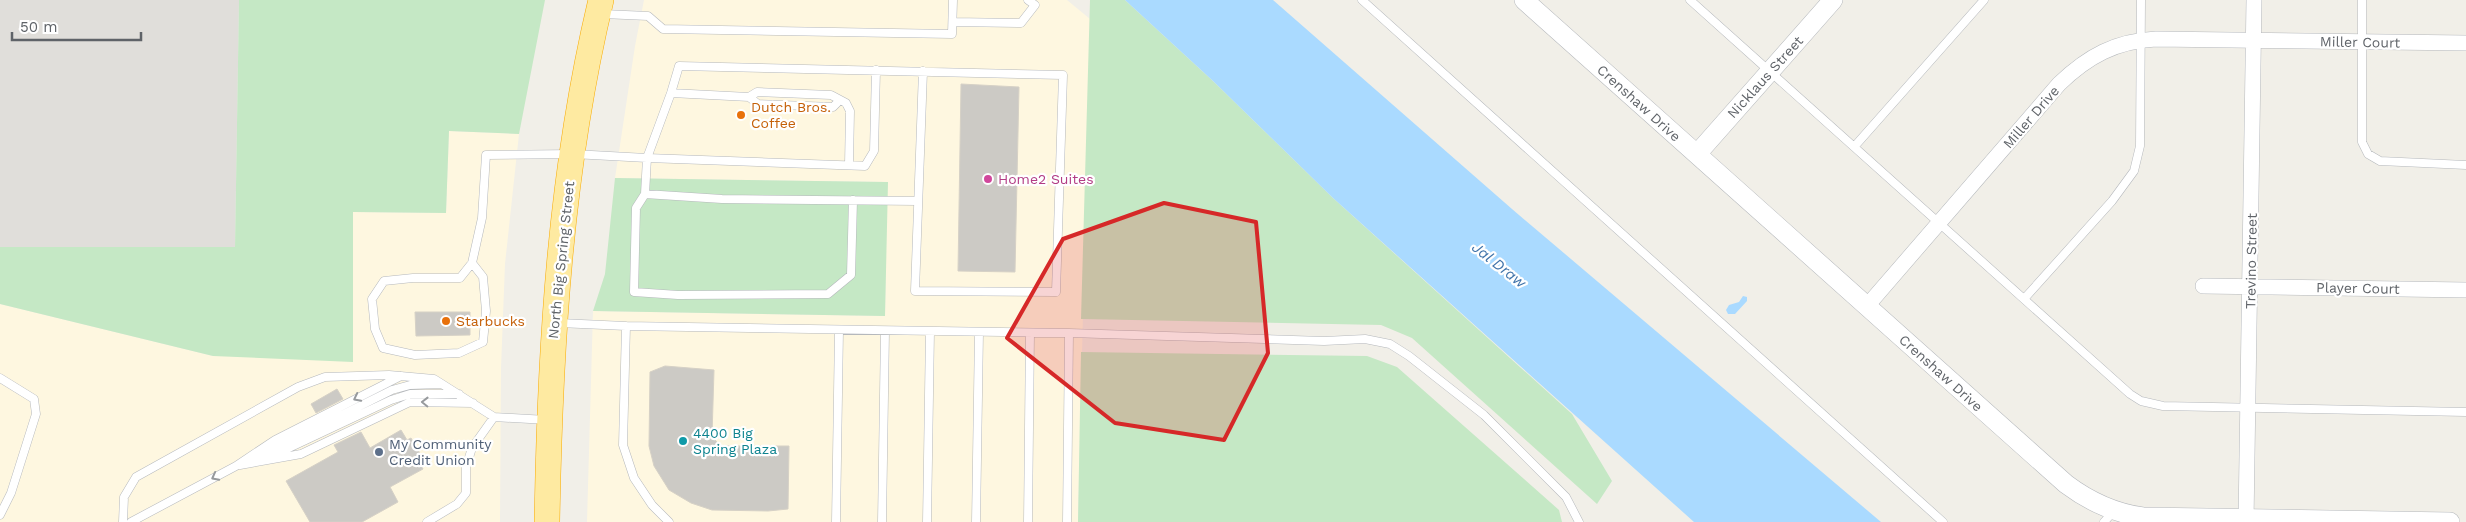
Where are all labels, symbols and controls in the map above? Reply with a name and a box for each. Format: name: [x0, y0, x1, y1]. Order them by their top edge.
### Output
scale bar: [12, 10, 141, 42]
text: 50 m: [20, 18, 57, 36]
street label: Nicklaus Street: [1724, 33, 1806, 121]
street label: Miller Court: [2320, 33, 2400, 51]
street label: Crenshaw Drive: [1594, 61, 1684, 145]
street label: Miller Drive: [2000, 83, 2062, 151]
place label: Dutch Bros. Coffee: [751, 99, 831, 131]
marker: Dutch Bros. Coffee: [735, 109, 747, 121]
place label: Home2 Suites: [998, 171, 1094, 187]
marker: Home2 Suites: [982, 173, 994, 185]
street label: North Big Spring Street: [545, 180, 577, 340]
street label: Trevino Street: [2242, 213, 2260, 309]
water label: Jal Draw: [1468, 238, 1530, 292]
street label: Player Court: [2316, 279, 2400, 297]
place label: Starbucks: [456, 313, 525, 329]
marker: Starbucks: [440, 315, 452, 327]
street label: Crenshaw Drive: [1896, 331, 1986, 415]
one-way arrow: [353, 392, 362, 402]
one-way arrow: [420, 397, 428, 407]
place label: 4400 Big Spring Plaza: [693, 425, 777, 457]
marker: 4400 Big Spring Plaza: [677, 435, 689, 447]
place label: My Community Credit Union: [389, 436, 492, 468]
marker: My Community Credit Union: [373, 446, 385, 458]
one-way arrow: [212, 471, 221, 481]

